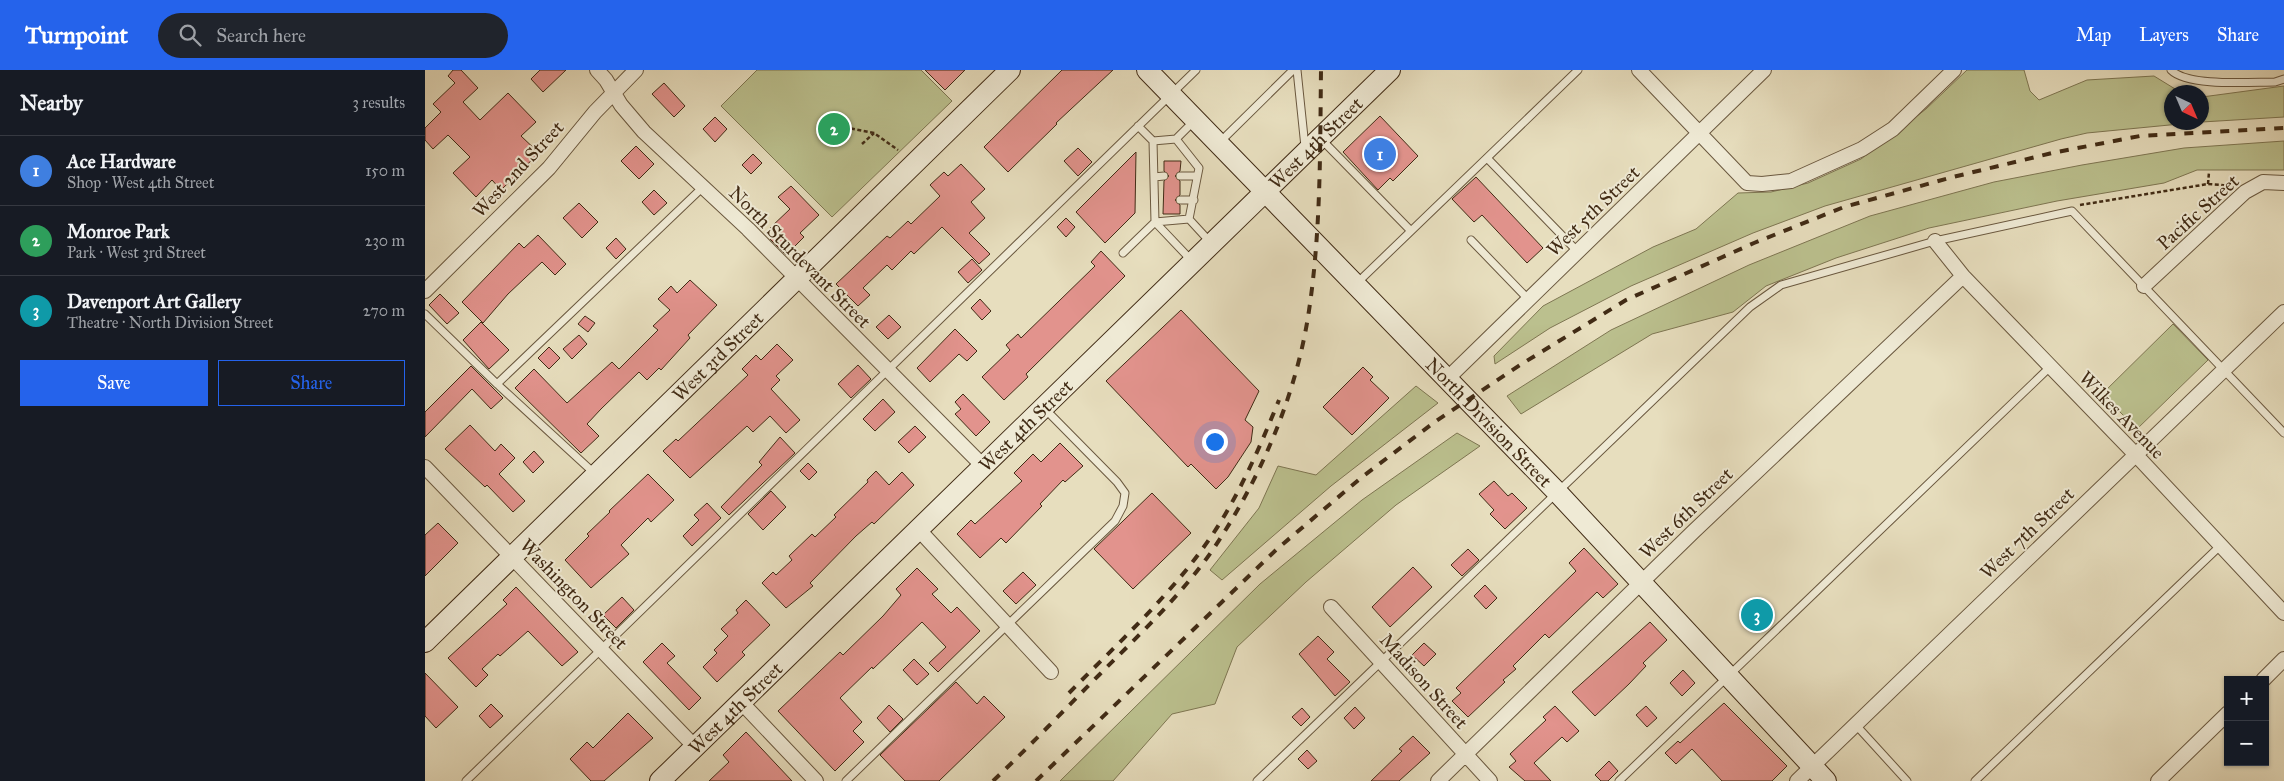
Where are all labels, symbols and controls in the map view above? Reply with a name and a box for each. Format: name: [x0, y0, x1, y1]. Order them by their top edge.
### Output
search box: [158, 13, 508, 58]
text: Turnpoint: [25, 20, 128, 50]
icon: search: [176, 21, 204, 49]
text: Search here: [216, 24, 306, 47]
text: Map: [2076, 24, 2111, 46]
text: Layers: [2139, 24, 2189, 46]
text: Share: [2217, 24, 2259, 46]
north arrow: [2164, 85, 2209, 130]
text: Nearby: [20, 90, 83, 116]
street label: West 4th Street: [1264, 92, 1367, 193]
text: 3 results: [352, 93, 405, 112]
pin: 2: [818, 110, 850, 148]
street label: West 2nd Street: [468, 116, 569, 222]
pin: 1: [1364, 135, 1396, 173]
text: Ace Hardware: [67, 150, 176, 173]
text: 1: [33, 161, 39, 180]
text: 150 m: [365, 161, 405, 180]
street label: West 5th Street: [1542, 161, 1644, 261]
street label: Pacific Street: [2152, 169, 2244, 255]
text: Shop · West 4th Street: [67, 173, 214, 192]
street label: North Sturdevant Street: [724, 181, 876, 333]
text: Monroe Park: [67, 220, 169, 243]
text: 2: [32, 231, 40, 250]
text: 230 m: [365, 231, 405, 250]
text: Park · West 3rd Street: [67, 243, 206, 262]
text: Davenport Art Gallery: [67, 290, 241, 313]
text: 3: [33, 301, 39, 320]
text: 270 m: [363, 301, 405, 320]
street label: West 3rd Street: [667, 306, 768, 406]
text: Theatre · North Division Street: [67, 313, 273, 332]
street label: North Division Street: [1421, 353, 1557, 492]
button: Save: [20, 360, 208, 406]
button: Share: [218, 360, 405, 406]
street label: Wilkes Avenue: [2074, 366, 2170, 464]
street label: West 4th Street: [974, 374, 1077, 476]
your location: [1202, 429, 1228, 455]
street label: West 6th Street: [1634, 462, 1738, 563]
street label: West 7th Street: [1975, 482, 2079, 584]
street label: Washington Street: [515, 534, 633, 655]
pin: 3: [1741, 596, 1773, 634]
street label: Madison Street: [1375, 628, 1473, 734]
street label: West 4th Street: [683, 657, 787, 759]
map controls: [2224, 676, 2269, 766]
button: +: [2224, 676, 2269, 721]
button: −: [2224, 721, 2269, 766]

